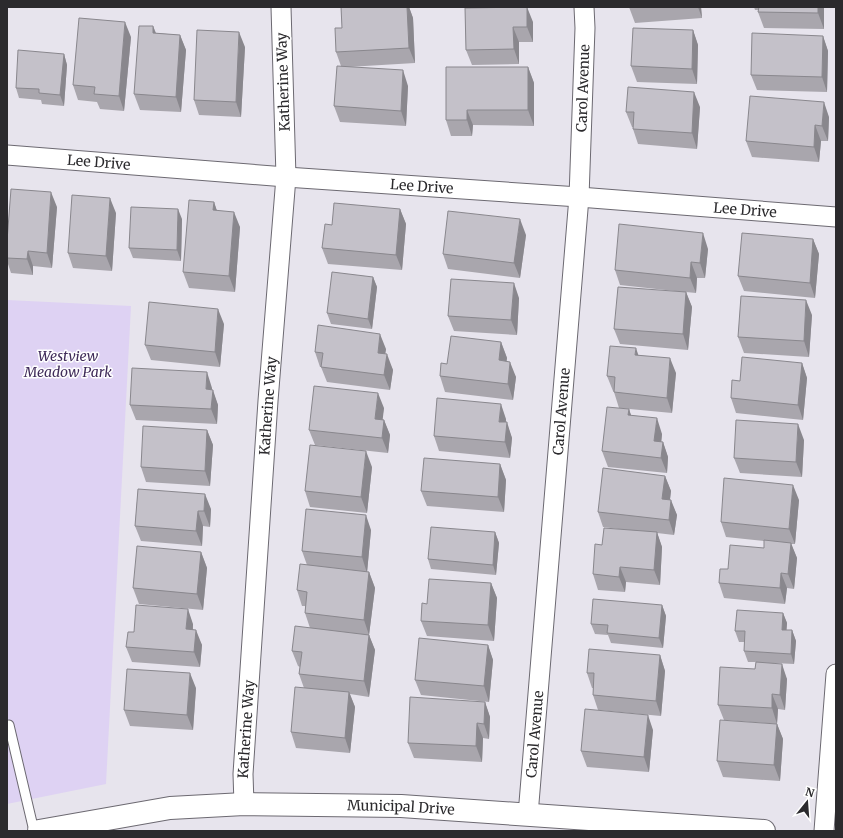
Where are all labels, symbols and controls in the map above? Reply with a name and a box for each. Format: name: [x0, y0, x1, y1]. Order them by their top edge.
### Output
street label: Katherine Way: [272, 31, 294, 132]
street label: Carol Avenue: [572, 44, 593, 132]
street label: Lee Drive: [66, 151, 131, 174]
street label: Lee Drive: [390, 175, 454, 197]
street label: Lee Drive: [713, 198, 777, 221]
park label: Westview Meadow Park: [23, 347, 112, 381]
street label: Katherine Way: [255, 355, 281, 456]
street label: Carol Avenue: [549, 367, 574, 456]
street label: Katherine Way: [234, 678, 258, 779]
street label: Carol Avenue: [522, 690, 547, 779]
north arrow: [787, 782, 827, 822]
text: N: [804, 784, 816, 800]
street label: Municipal Drive: [347, 796, 455, 819]

